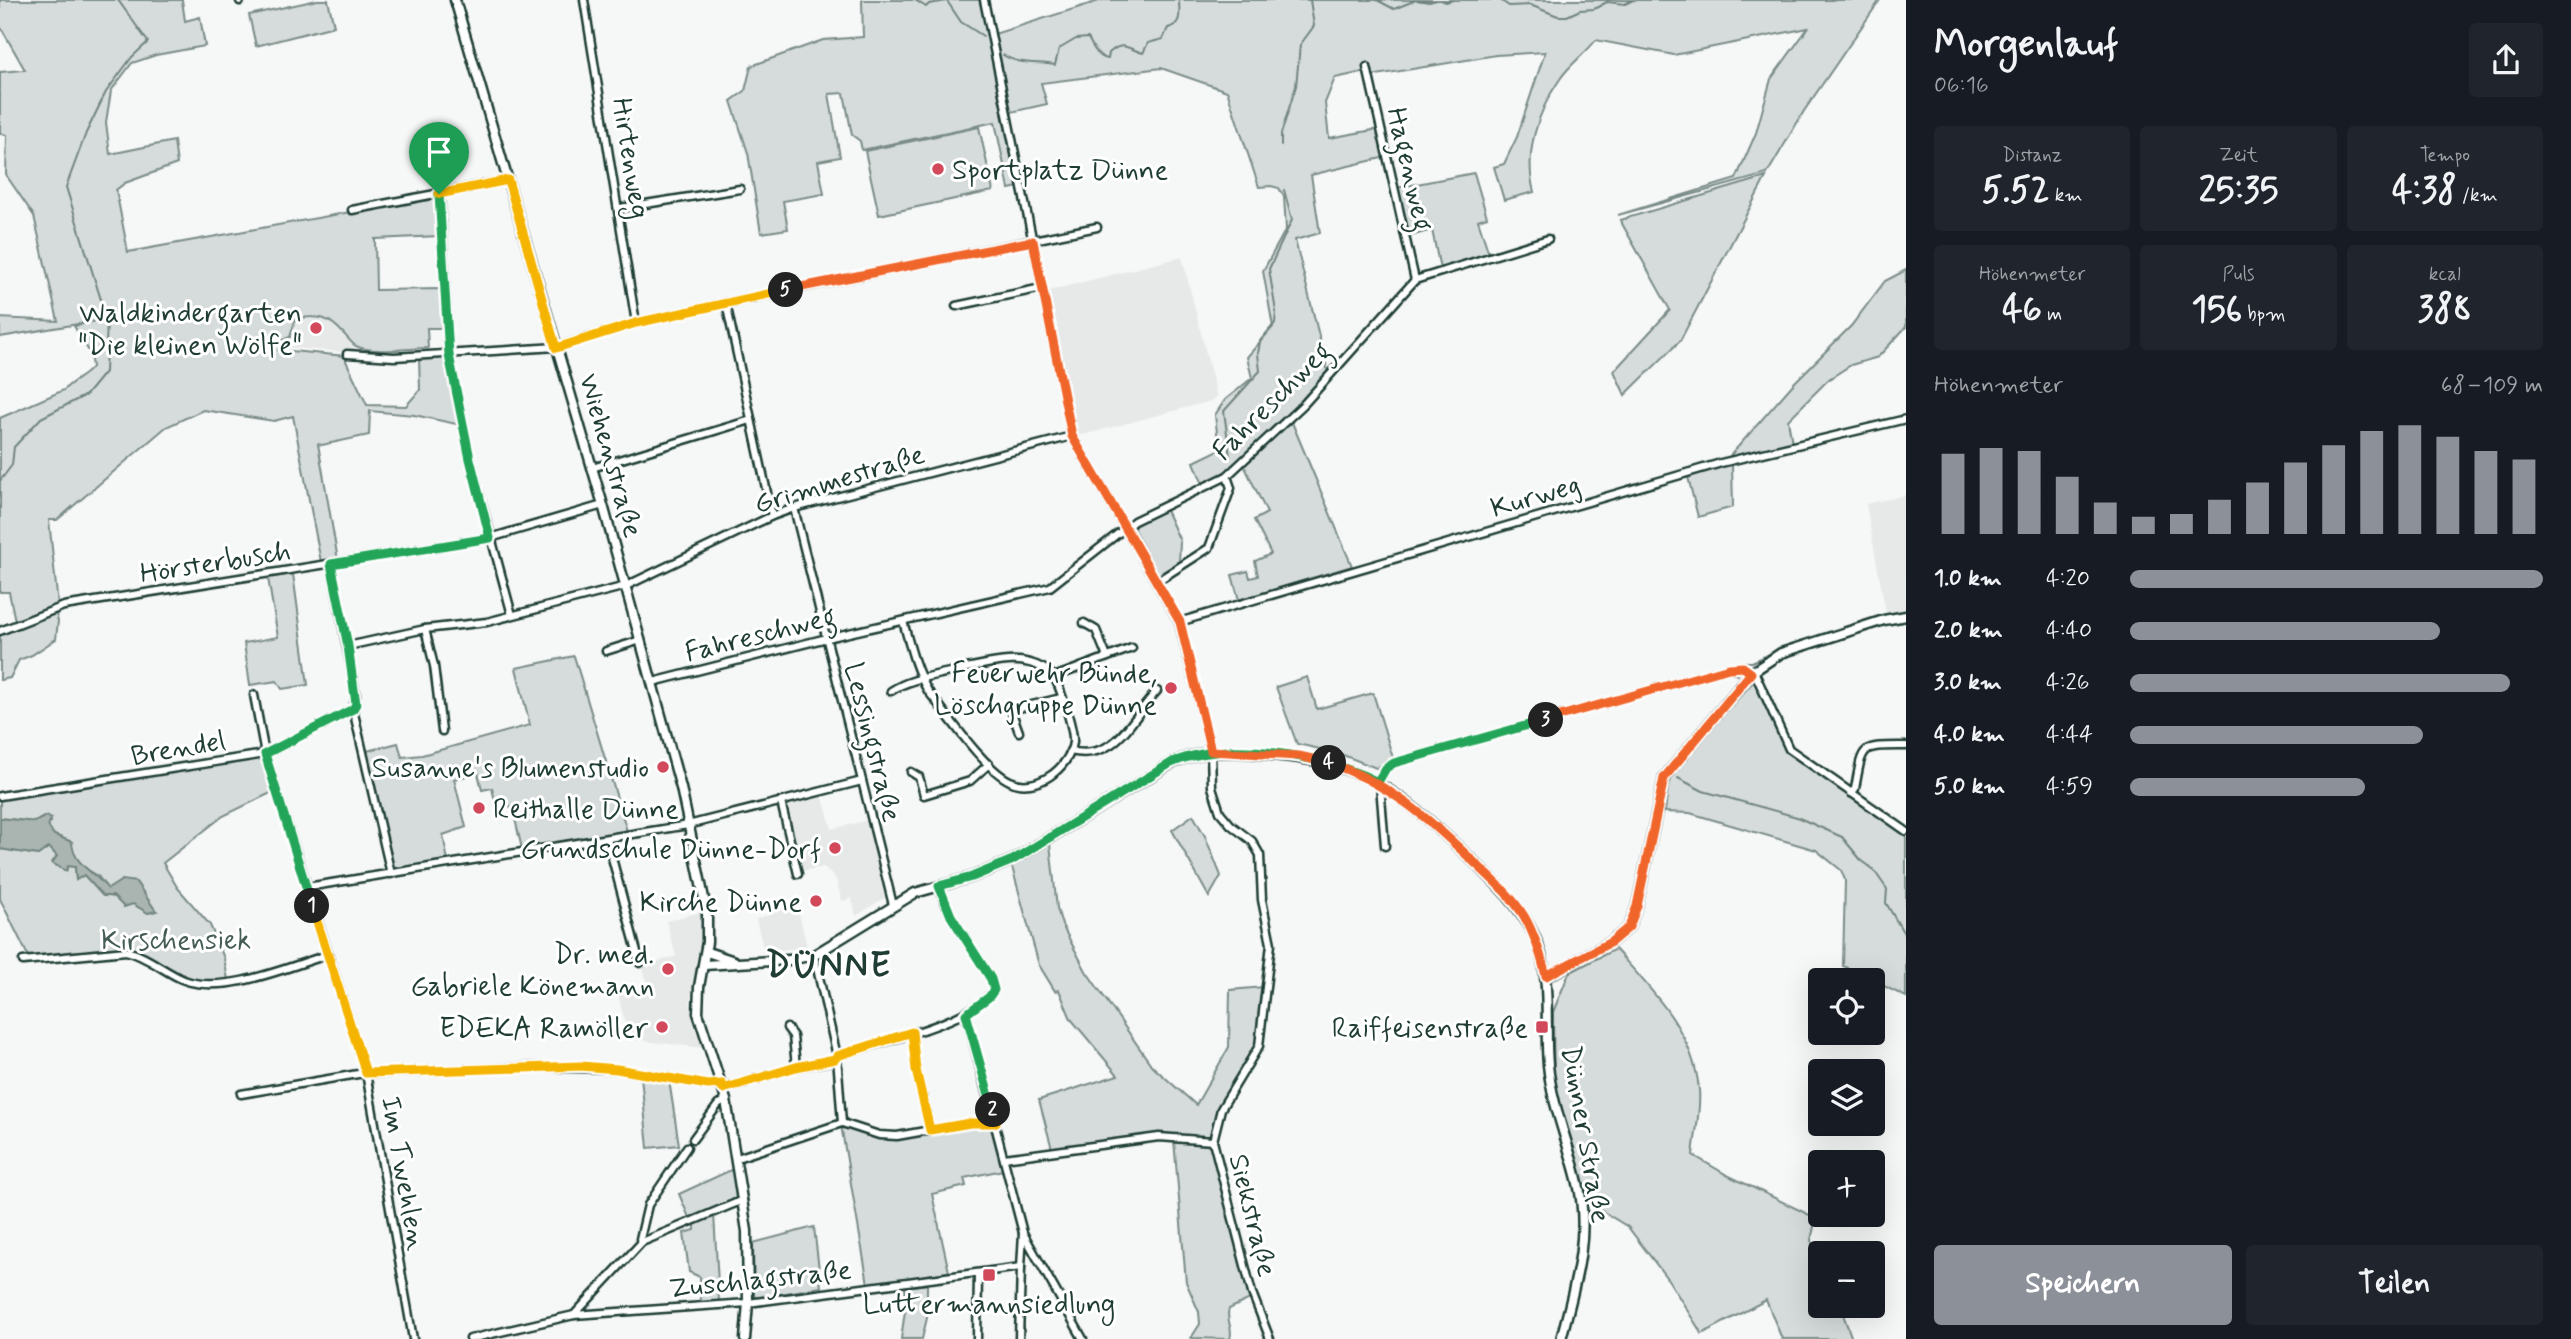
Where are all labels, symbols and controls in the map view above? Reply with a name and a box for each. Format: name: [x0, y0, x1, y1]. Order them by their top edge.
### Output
text: Morgenlauf: [1934, 20, 2118, 69]
button: share: [2469, 23, 2543, 97]
text: 06:16: [1934, 71, 1989, 101]
street label: Hirtenweg: [600, 95, 657, 222]
street label: Hagenweg: [1373, 104, 1441, 236]
pin: [409, 122, 469, 194]
icon: arrive: [420, 133, 458, 171]
text: Distanz: [2002, 143, 2062, 168]
text: Zeit: [2219, 143, 2258, 168]
text: Tempo: [2420, 143, 2470, 168]
place label: Sportplatz Dünne: [952, 153, 1168, 190]
marker: Sportplatz Dünne: [930, 161, 946, 177]
text: 5.52: [1982, 168, 2050, 214]
text: 25:35: [2199, 168, 2278, 214]
text: 4:38: [2392, 168, 2457, 214]
text: km: [2050, 183, 2082, 208]
text: /km: [2457, 183, 2498, 208]
text: Höhenmeter: [1979, 262, 2085, 287]
text: Puls: [2222, 262, 2255, 287]
text: kcal: [2429, 262, 2461, 287]
pin: 5: [768, 272, 804, 308]
text: 5: [780, 277, 791, 302]
text: 46: [2002, 287, 2042, 333]
text: 156: [2191, 287, 2242, 333]
text: 388: [2418, 287, 2472, 333]
place label: Waldkindergarten "Die kleinen Wölfe": [78, 296, 302, 365]
text: m: [2042, 302, 2062, 327]
text: bpm: [2242, 302, 2286, 327]
marker: Waldkindergarten "Die kleinen Wölfe": [308, 320, 324, 336]
street label: Fahreschweg: [1205, 334, 1343, 472]
street label: Wiehenstraße: [569, 369, 651, 542]
text: Höhenmeter: [1934, 371, 2063, 401]
text: 68–109 m: [2441, 371, 2543, 401]
street label: Grimmestraße: [750, 437, 929, 524]
street label: Kurweg: [1487, 467, 1585, 528]
street label: Hörsterbusch: [137, 533, 293, 594]
text: 1.0 km: [1934, 564, 2002, 594]
text: 4:20: [2046, 564, 2090, 594]
street label: Fahreschweg: [681, 599, 841, 675]
text: 2.0 km: [1934, 616, 2003, 646]
text: 4:40: [2046, 616, 2092, 646]
place label: Feuerwehr Bünde, Löschgruppe Dünne: [934, 656, 1157, 725]
street label: Lessingstraße: [831, 659, 909, 827]
text: 3.0 km: [1934, 668, 2002, 698]
text: 4:26: [2046, 668, 2090, 698]
marker: Feuerwehr Bünde, Löschgruppe Dünne: [1163, 680, 1179, 696]
pin: 3: [1528, 702, 1564, 738]
text: 3: [1541, 707, 1550, 732]
text: 4.0 km: [1934, 720, 2005, 750]
text: 4:44: [2046, 720, 2093, 750]
street label: Brendel: [128, 723, 229, 776]
pin: 4: [1312, 746, 1346, 780]
text: 4: [1323, 750, 1334, 775]
place label: Susanne's Blumenstudio: [372, 751, 649, 788]
marker: Susanne's Blumenstudio: [655, 759, 671, 775]
text: 5.0 km: [1934, 772, 2005, 802]
text: 4:59: [2046, 772, 2093, 802]
place label: Reithalle Dünne: [493, 792, 679, 829]
marker: Reithalle Dünne: [471, 800, 487, 816]
place label: Grundschule Dünne-Dorf: [521, 832, 821, 869]
marker: Grundschule Dünne-Dorf: [827, 840, 843, 856]
place label: Kirche Dünne: [639, 885, 802, 922]
pin: 1: [294, 888, 330, 923]
text: 1: [307, 893, 316, 918]
marker: Kirche Dünne: [808, 893, 824, 909]
park label: Kirschensiek: [101, 923, 251, 960]
place label: Dr. med. Gabriele Könemann: [410, 937, 654, 1006]
district label: DÜNNE: [766, 943, 892, 989]
marker: Dr. med. Gabriele Könemann: [660, 961, 676, 977]
map controls: [1808, 968, 1885, 1318]
button: locate: [1808, 968, 1885, 1045]
place label: EDEKA Ramöller: [439, 1011, 649, 1048]
place label: Raiffeisenstraße: [1332, 1011, 1528, 1048]
marker: EDEKA Ramöller: [654, 1019, 670, 1035]
marker: Raiffeisenstraße: [1534, 1019, 1550, 1035]
street label: Dünner Straße: [1551, 1043, 1618, 1226]
button: layers: [1808, 1059, 1885, 1136]
pin: 2: [976, 1092, 1010, 1128]
street label: Im Twehlen: [371, 1094, 434, 1253]
text: 2: [988, 1097, 997, 1122]
button: +: [1808, 1150, 1885, 1227]
street label: Siekstraße: [1219, 1151, 1285, 1281]
button: −: [1808, 1241, 1885, 1318]
button: Speichern: [1934, 1245, 2232, 1325]
button: Teilen: [2246, 1245, 2543, 1325]
street label: Zuschlagstraße: [667, 1253, 854, 1311]
marker: Luttermannsiedlung: [981, 1267, 997, 1283]
place label: Luttermannsiedlung: [863, 1287, 1115, 1326]

